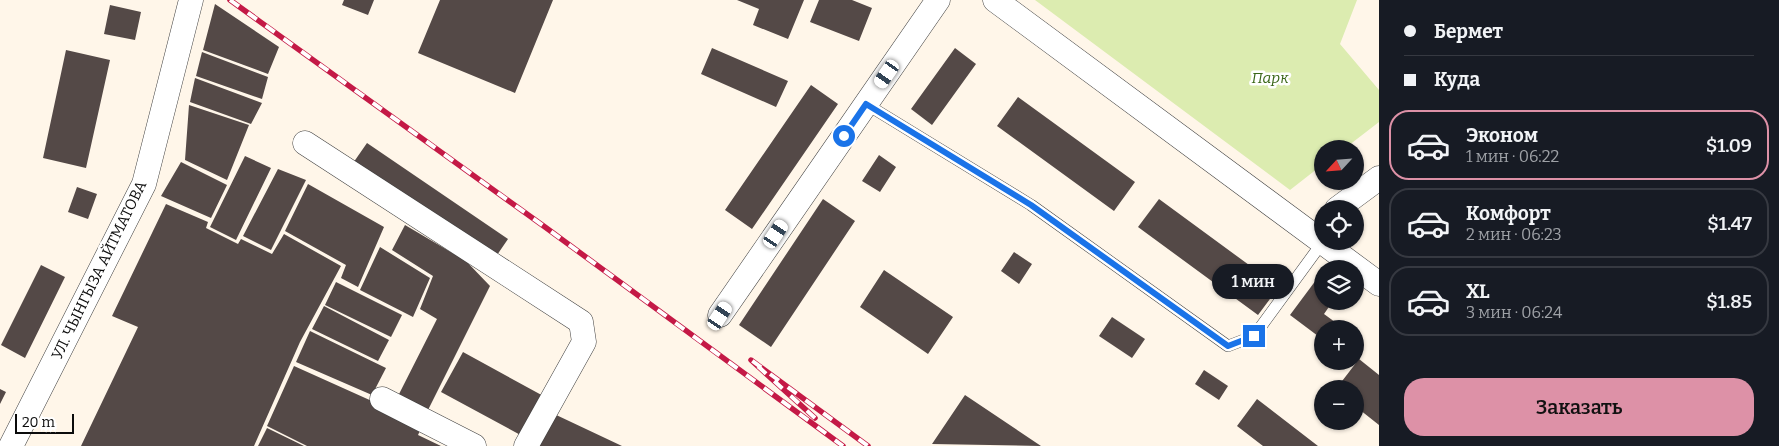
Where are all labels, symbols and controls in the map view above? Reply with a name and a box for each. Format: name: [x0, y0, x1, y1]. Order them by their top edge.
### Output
text: Бермет: [1434, 20, 1503, 43]
car: [872, 57, 901, 91]
text: Куда: [1434, 68, 1480, 91]
park label: Парк: [1251, 69, 1289, 87]
icon: car: [1406, 123, 1451, 168]
text: Эконом: [1466, 124, 1538, 147]
route start: [833, 125, 855, 147]
text: $1.09: [1706, 134, 1752, 157]
north arrow: [1314, 140, 1364, 190]
map controls: [1314, 140, 1364, 430]
text: 1 мин · 06:22: [1466, 147, 1559, 166]
street label: УЛ. ЧЫНГЫЗА АЙТМАТОВА: [48, 177, 150, 362]
button: locate: [1314, 200, 1364, 250]
icon: car: [1406, 201, 1451, 246]
text: Комфорт: [1466, 202, 1551, 225]
text: $1.47: [1707, 212, 1752, 235]
car: [761, 217, 790, 251]
text: 2 мин · 06:23: [1466, 225, 1562, 244]
button: layers: [1314, 260, 1364, 310]
callout: 1 мин: [1213, 264, 1295, 298]
text: 1 мин: [1231, 272, 1275, 291]
icon: car: [1406, 279, 1451, 324]
text: XL: [1466, 280, 1490, 303]
text: $1.85: [1706, 290, 1752, 313]
car: [705, 299, 734, 333]
text: 3 мин · 06:24: [1466, 303, 1562, 322]
button: +: [1314, 320, 1364, 370]
route end: [1243, 325, 1265, 347]
button: Заказать: [1404, 378, 1754, 436]
button: −: [1314, 380, 1364, 430]
scale bar: [15, 411, 74, 434]
text: 20 m: [22, 414, 55, 431]

